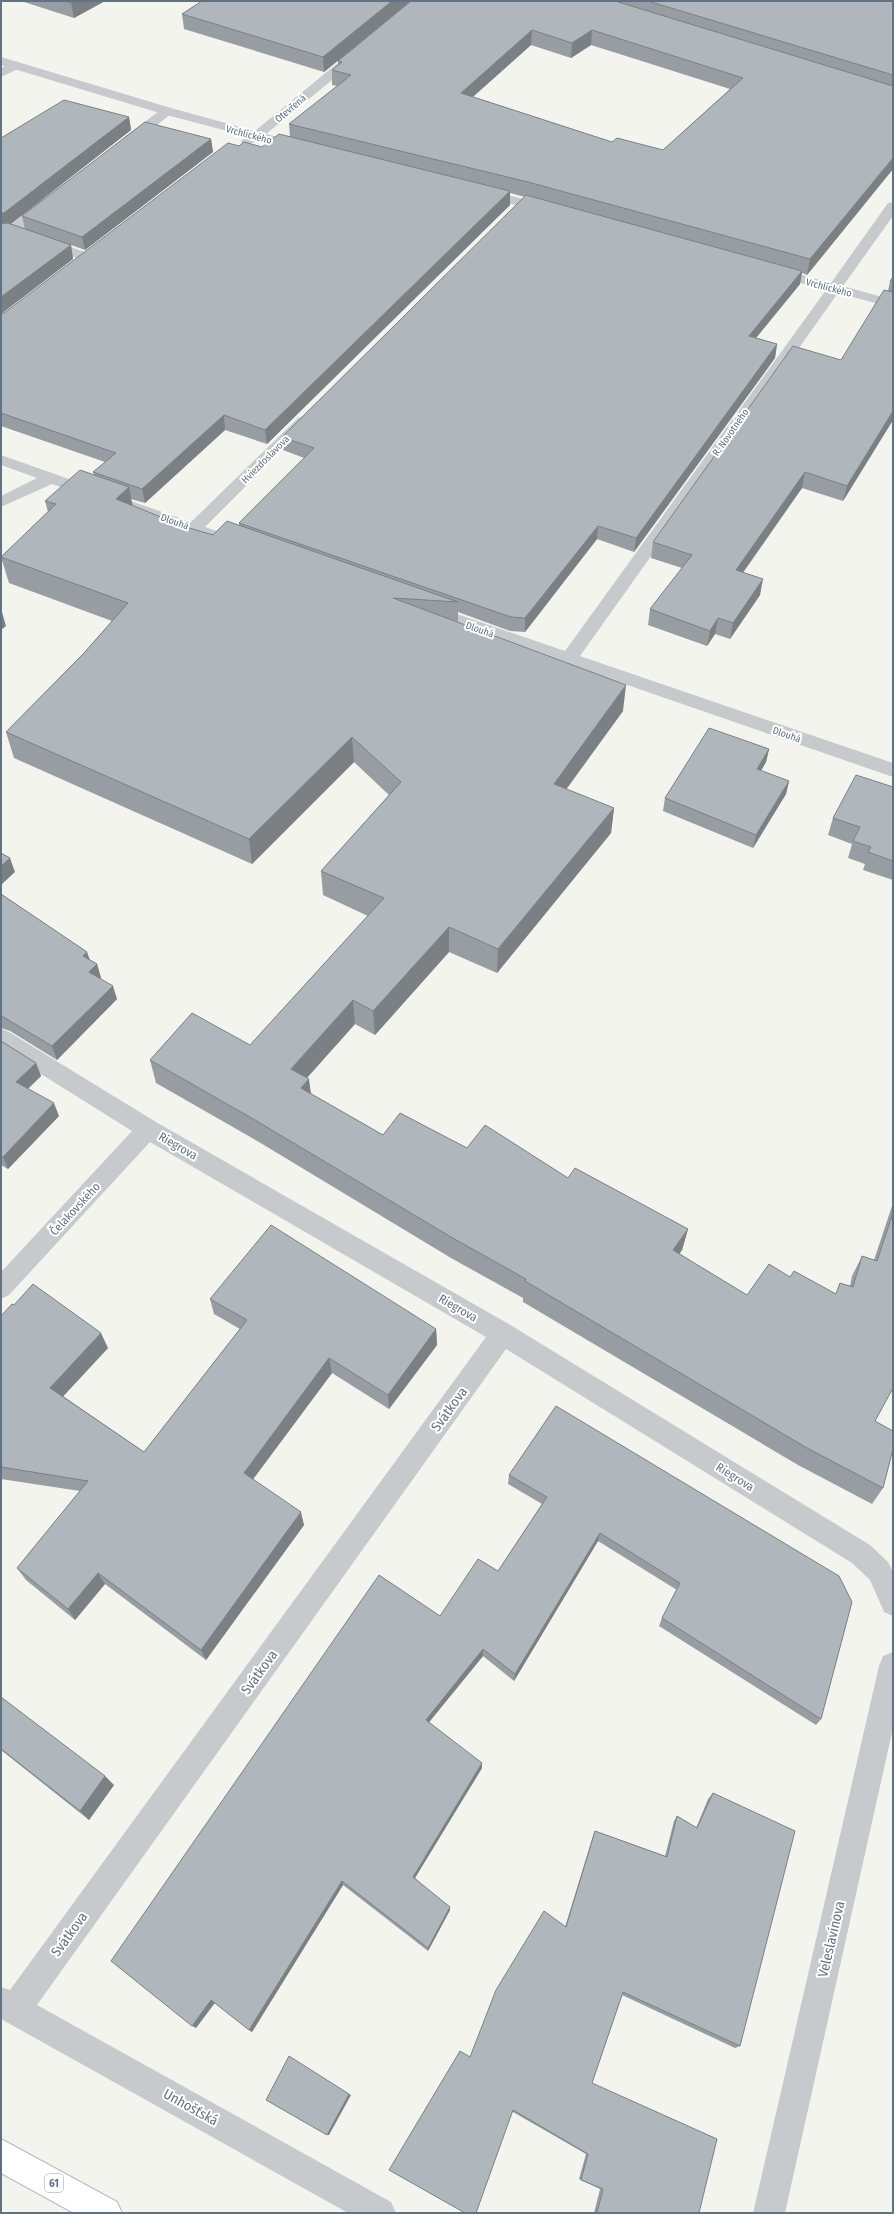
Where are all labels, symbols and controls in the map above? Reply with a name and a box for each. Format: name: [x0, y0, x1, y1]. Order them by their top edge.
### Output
street label: Otevřená: [273, 92, 309, 125]
street label: Vrchlického: [224, 123, 273, 147]
street label: Vrchlického: [804, 276, 853, 300]
street label: R. Novotného: [710, 407, 751, 458]
street label: Hviezdoslavova: [239, 433, 292, 486]
street label: Dlouhá: [159, 512, 190, 532]
street label: Dlouhá: [464, 620, 495, 640]
street label: Dlouhá: [771, 725, 802, 745]
street label: Riegrova: [156, 1129, 200, 1163]
street label: Čelakovského: [46, 1179, 103, 1238]
street label: Riegrova: [436, 1291, 480, 1325]
street label: Svátkova: [428, 1384, 471, 1435]
street label: Riegrova: [713, 1460, 757, 1494]
street label: Svátkova: [238, 1647, 281, 1698]
street label: Veleslavínova: [814, 1899, 849, 1979]
street label: Svátkova: [48, 1909, 91, 1960]
street label: Unhošťská: [160, 2085, 221, 2129]
road number: 61: [45, 2174, 63, 2192]

